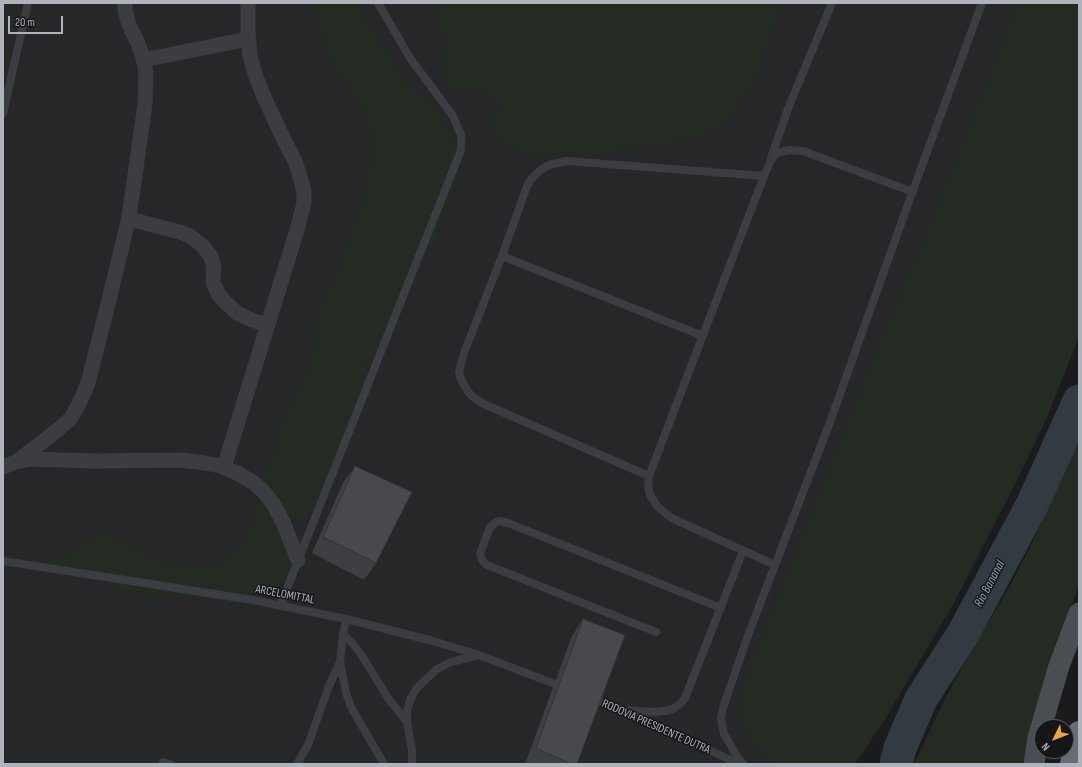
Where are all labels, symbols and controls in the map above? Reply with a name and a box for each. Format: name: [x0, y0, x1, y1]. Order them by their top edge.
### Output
scale bar: [10, 8, 65, 34]
text: 20 m: [15, 15, 35, 30]
water label: Rio Bananal: [971, 558, 1009, 610]
street label: ARCELOMITTAL: [254, 582, 316, 608]
street label: RODOVIA PRESIDENTE DUTRA: [600, 697, 712, 757]
north arrow: [1034, 719, 1074, 759]
text: N: [1039, 740, 1052, 753]

